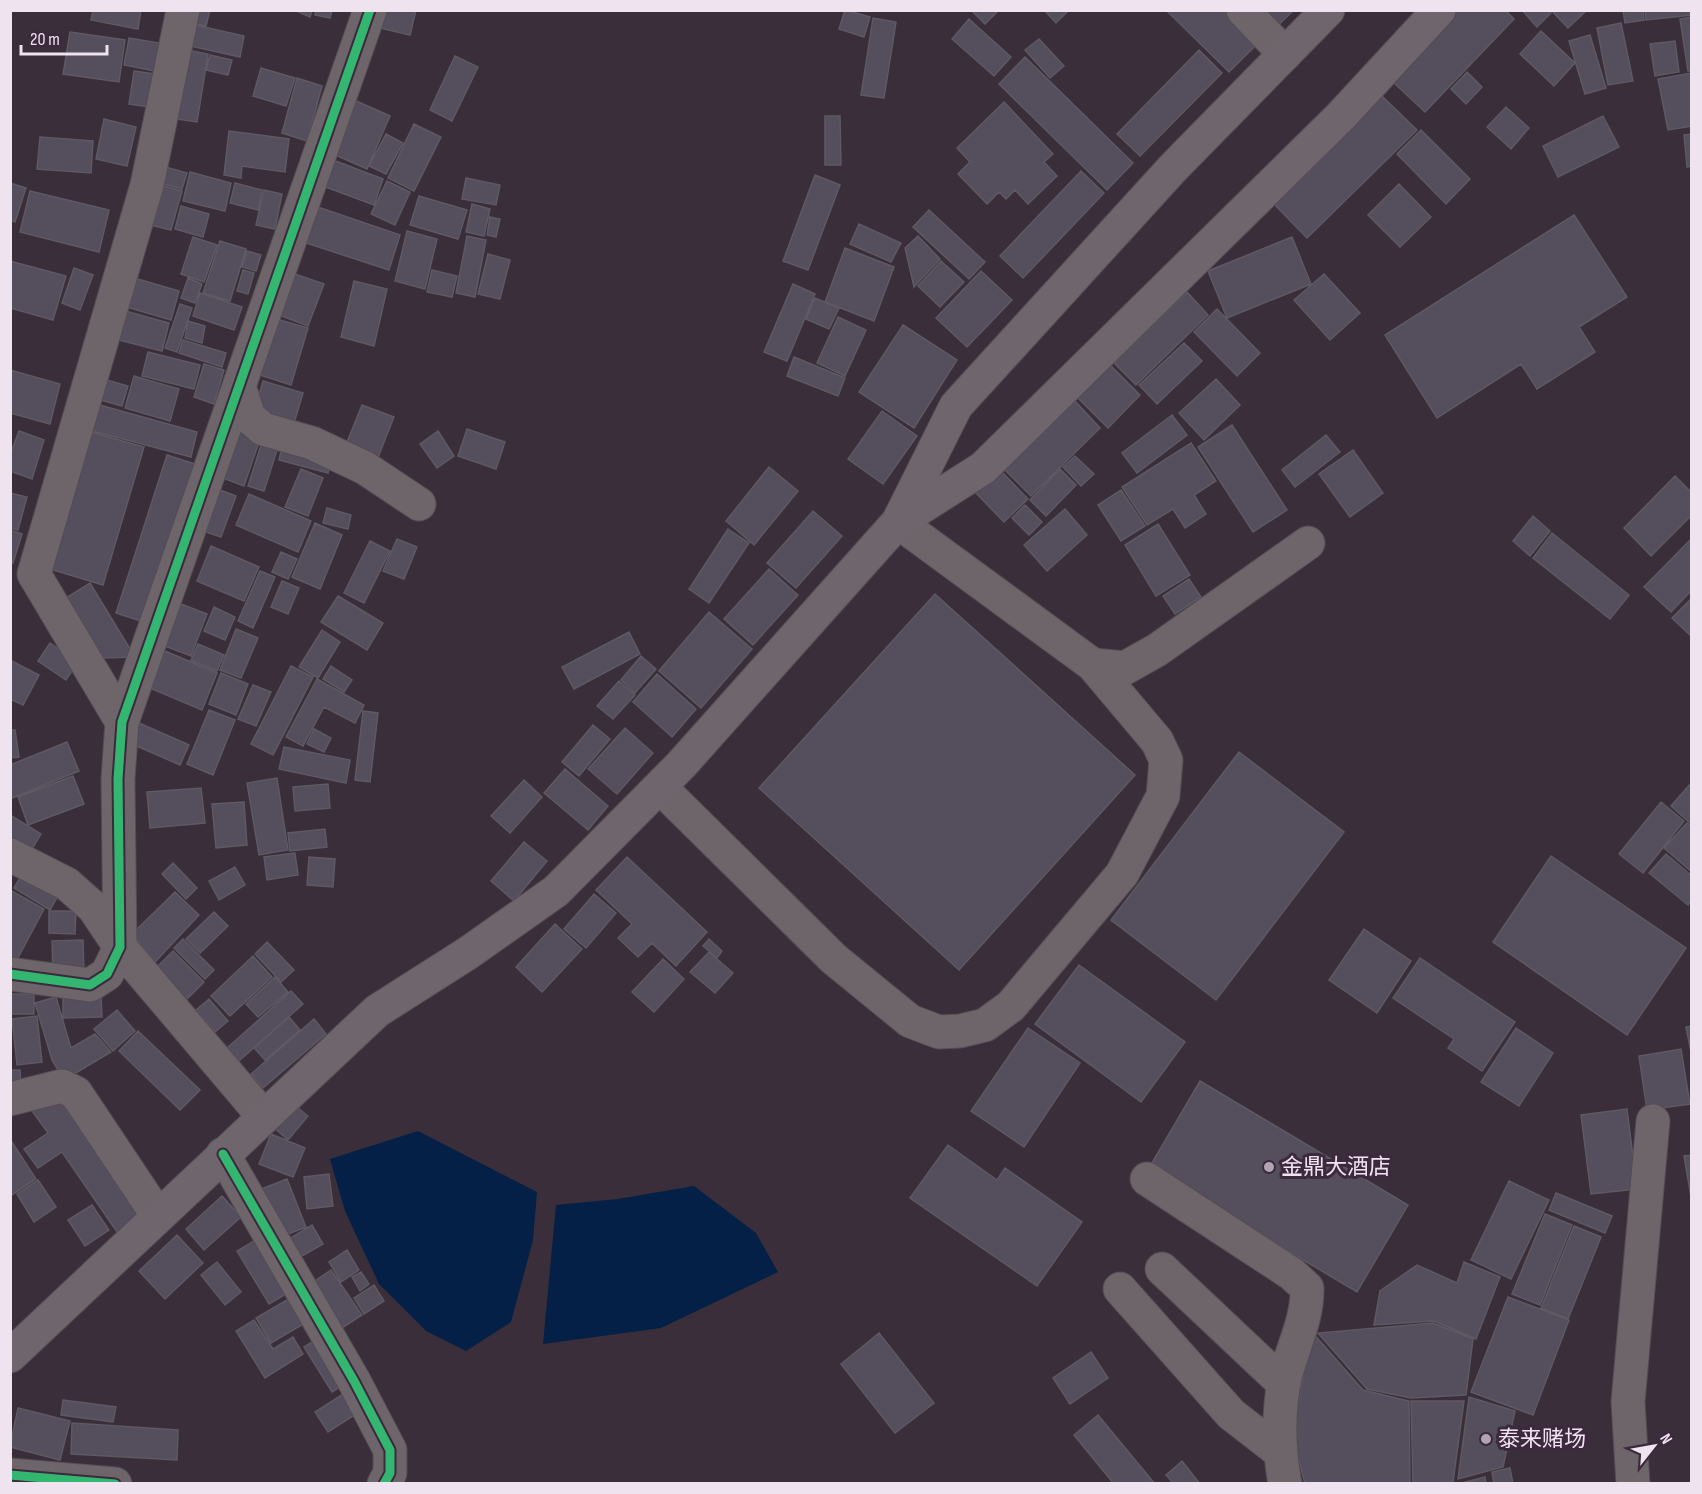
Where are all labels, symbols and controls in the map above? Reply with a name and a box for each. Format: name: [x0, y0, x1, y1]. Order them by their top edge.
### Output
scale bar: [21, 18, 106, 56]
text: 20 m: [30, 29, 60, 50]
place label: 金鼎大酒店: [1281, 1154, 1391, 1181]
marker: 金鼎大酒店: [1262, 1160, 1276, 1174]
north arrow: [1624, 1416, 1684, 1476]
place label: 泰来赌场: [1498, 1426, 1586, 1453]
text: N: [1655, 1430, 1676, 1448]
marker: 泰来赌场: [1479, 1432, 1493, 1446]

